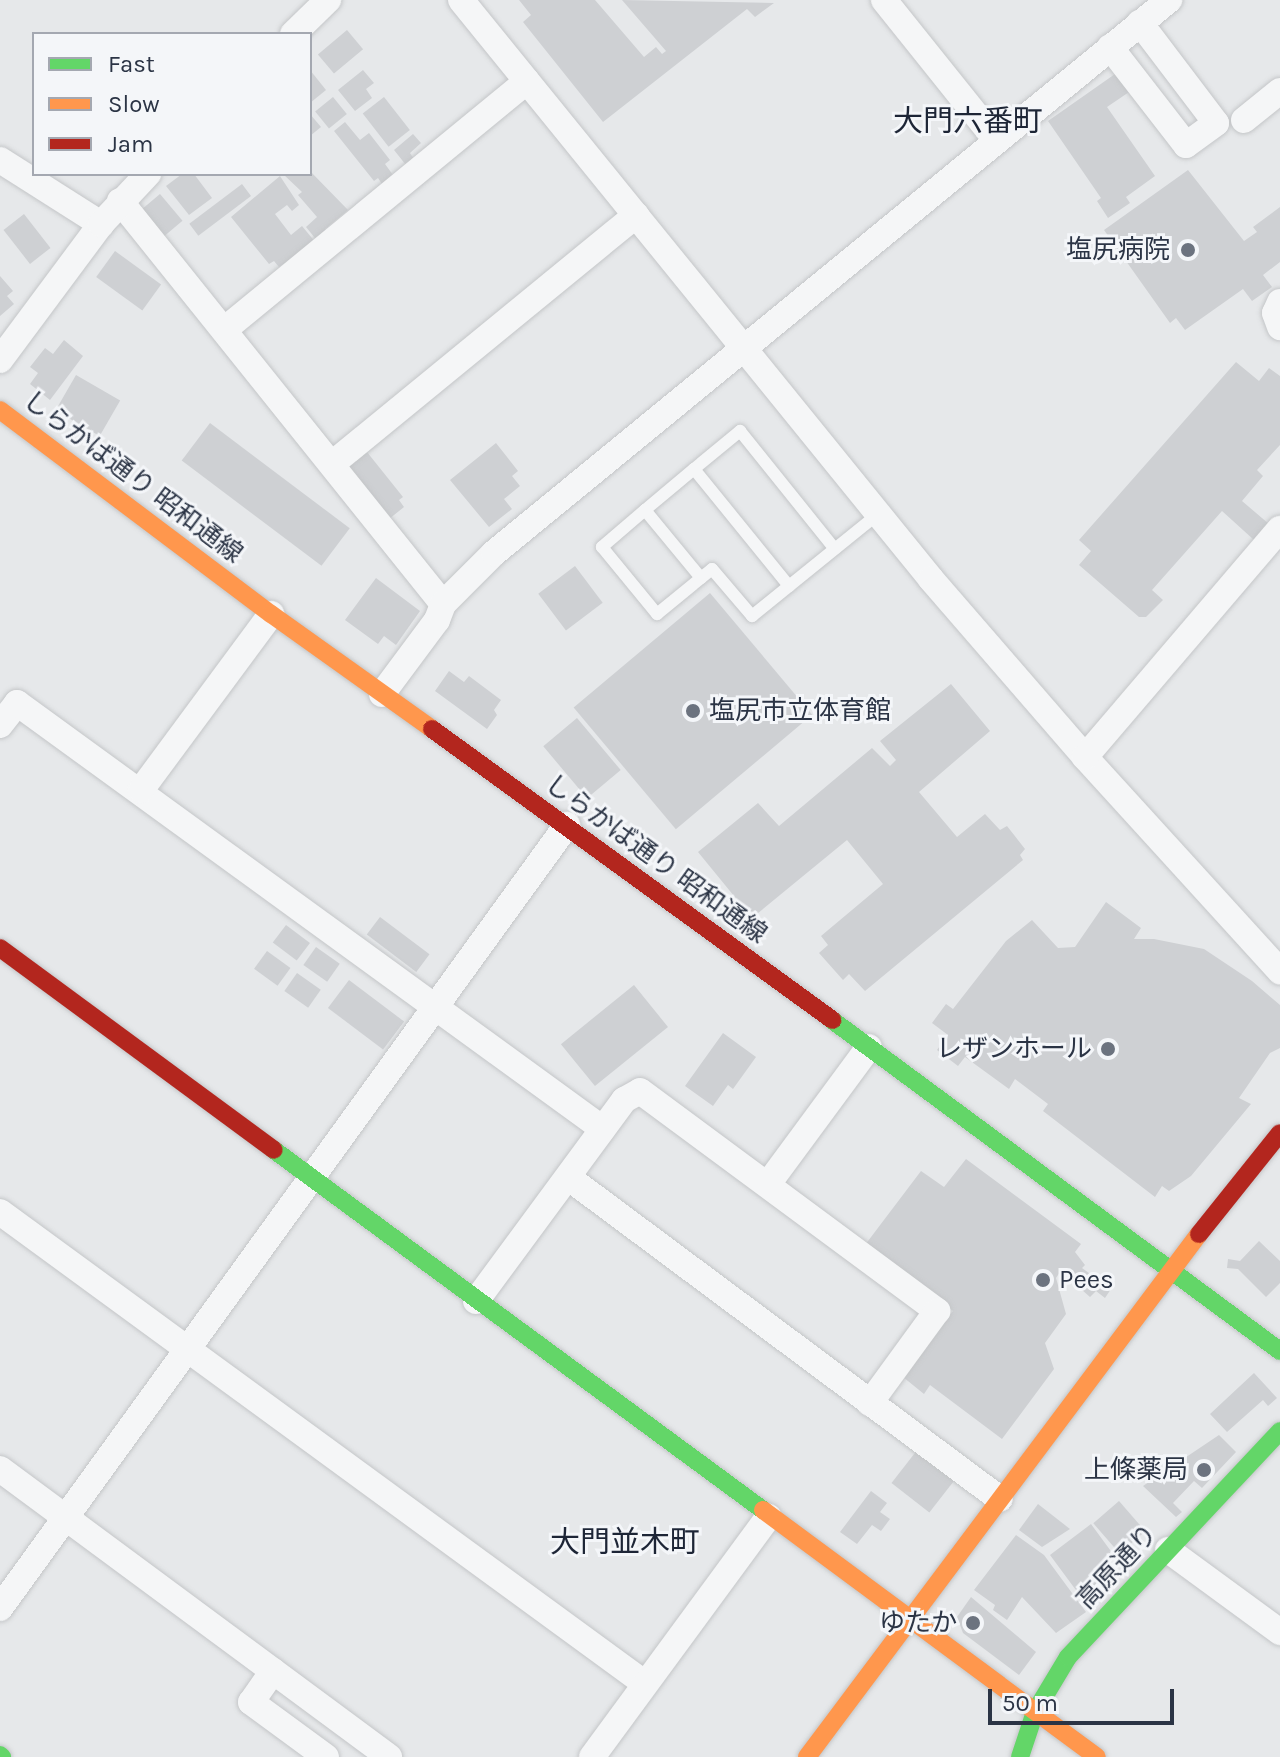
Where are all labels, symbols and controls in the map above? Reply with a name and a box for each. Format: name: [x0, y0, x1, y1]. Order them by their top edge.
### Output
legend: [32, 32, 312, 176]
text: Fast: [108, 50, 155, 78]
text: Slow: [108, 90, 160, 118]
district label: 大門六番町: [893, 103, 1043, 139]
text: Jam: [108, 130, 153, 158]
place label: 塩尻病院: [1066, 234, 1170, 266]
marker: 塩尻病院: [1177, 239, 1199, 261]
street label: しらかば通り 昭和通線: [17, 384, 249, 570]
place label: 塩尻市立体育館: [709, 695, 891, 727]
marker: 塩尻市立体育館: [684, 702, 702, 720]
street label: しらかば通り 昭和通線: [539, 768, 773, 950]
place label: レザンホール: [936, 1033, 1092, 1065]
marker: レザンホール: [1099, 1040, 1117, 1058]
place label: Pees: [1059, 1264, 1114, 1296]
marker: Pees: [1034, 1271, 1052, 1289]
place label: 上條薬局: [1084, 1454, 1188, 1486]
marker: 上條薬局: [1195, 1461, 1213, 1479]
street label: 高原通り: [1070, 1518, 1164, 1616]
district label: 大門並木町: [550, 1524, 700, 1560]
place label: ゆたか: [879, 1607, 957, 1639]
marker: ゆたか: [964, 1614, 982, 1632]
scale bar: [992, 1673, 1178, 1723]
text: 50 m: [1002, 1689, 1058, 1717]

